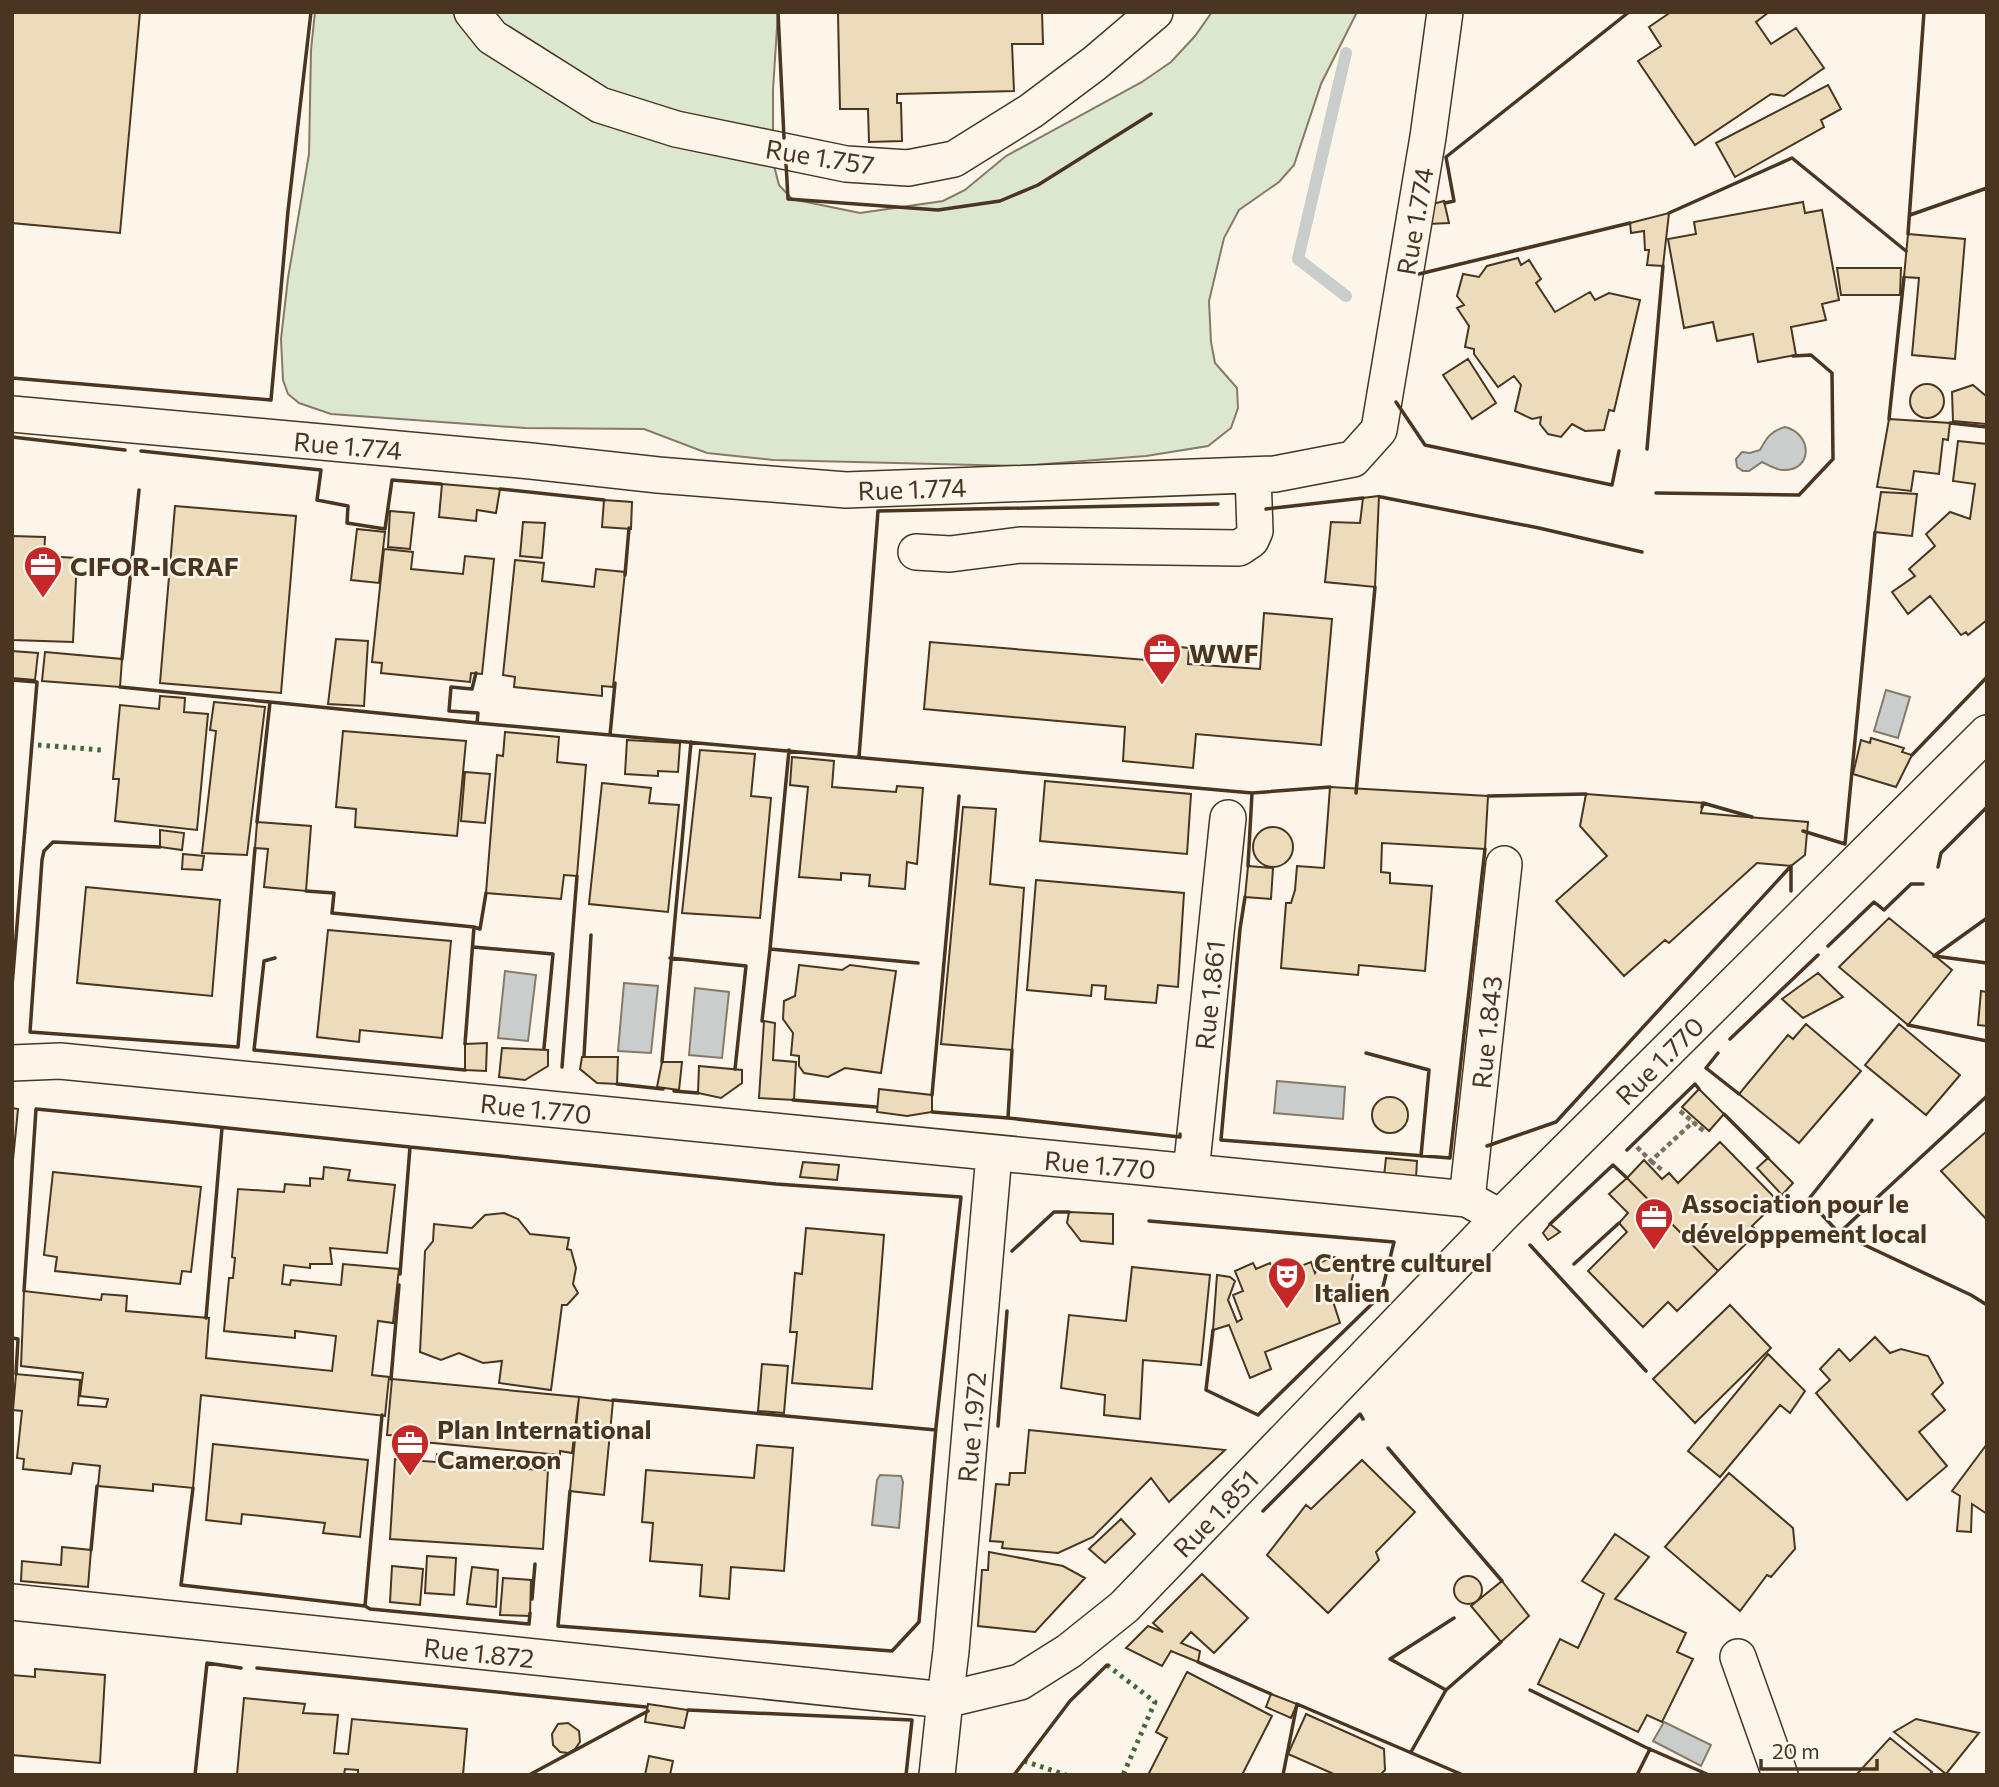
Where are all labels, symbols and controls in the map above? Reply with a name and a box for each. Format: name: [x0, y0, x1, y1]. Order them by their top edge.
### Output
street label: Rue 1.757: [763, 132, 877, 180]
street label: Rue 1.774: [1389, 165, 1439, 277]
street label: Rue 1.774: [292, 425, 404, 465]
street label: Rue 1.774: [857, 471, 967, 505]
office icon: CIFOR-ICRAF: [22, 544, 64, 599]
place label: CIFOR-ICRAF: [70, 550, 239, 581]
office icon: WWF: [1141, 631, 1183, 686]
place label: WWF: [1189, 637, 1258, 668]
street label: Rue 1.861: [1188, 939, 1230, 1051]
street label: Rue 1.843: [1465, 974, 1507, 1090]
street label: Rue 1.770: [1608, 1009, 1710, 1111]
street label: Rue 1.770: [479, 1087, 593, 1129]
street label: Rue 1.770: [1043, 1144, 1157, 1184]
place label: Association pour le développement local: [1681, 1187, 1927, 1248]
office icon: Association pour le développement local: [1633, 1196, 1675, 1251]
place label: Centre culturel Italien: [1314, 1246, 1492, 1307]
theatre icon: Centre culturel Italien: [1266, 1255, 1308, 1310]
street label: Rue 1.972: [951, 1370, 991, 1484]
place label: Plan International Cameroon: [437, 1413, 652, 1474]
office icon: Plan International Cameroon: [389, 1422, 431, 1477]
street label: Rue 1.851: [1166, 1463, 1264, 1563]
street label: Rue 1.872: [422, 1631, 536, 1673]
scale bar: [1761, 1728, 1876, 1772]
text: 20 m: [1772, 1738, 1820, 1763]

